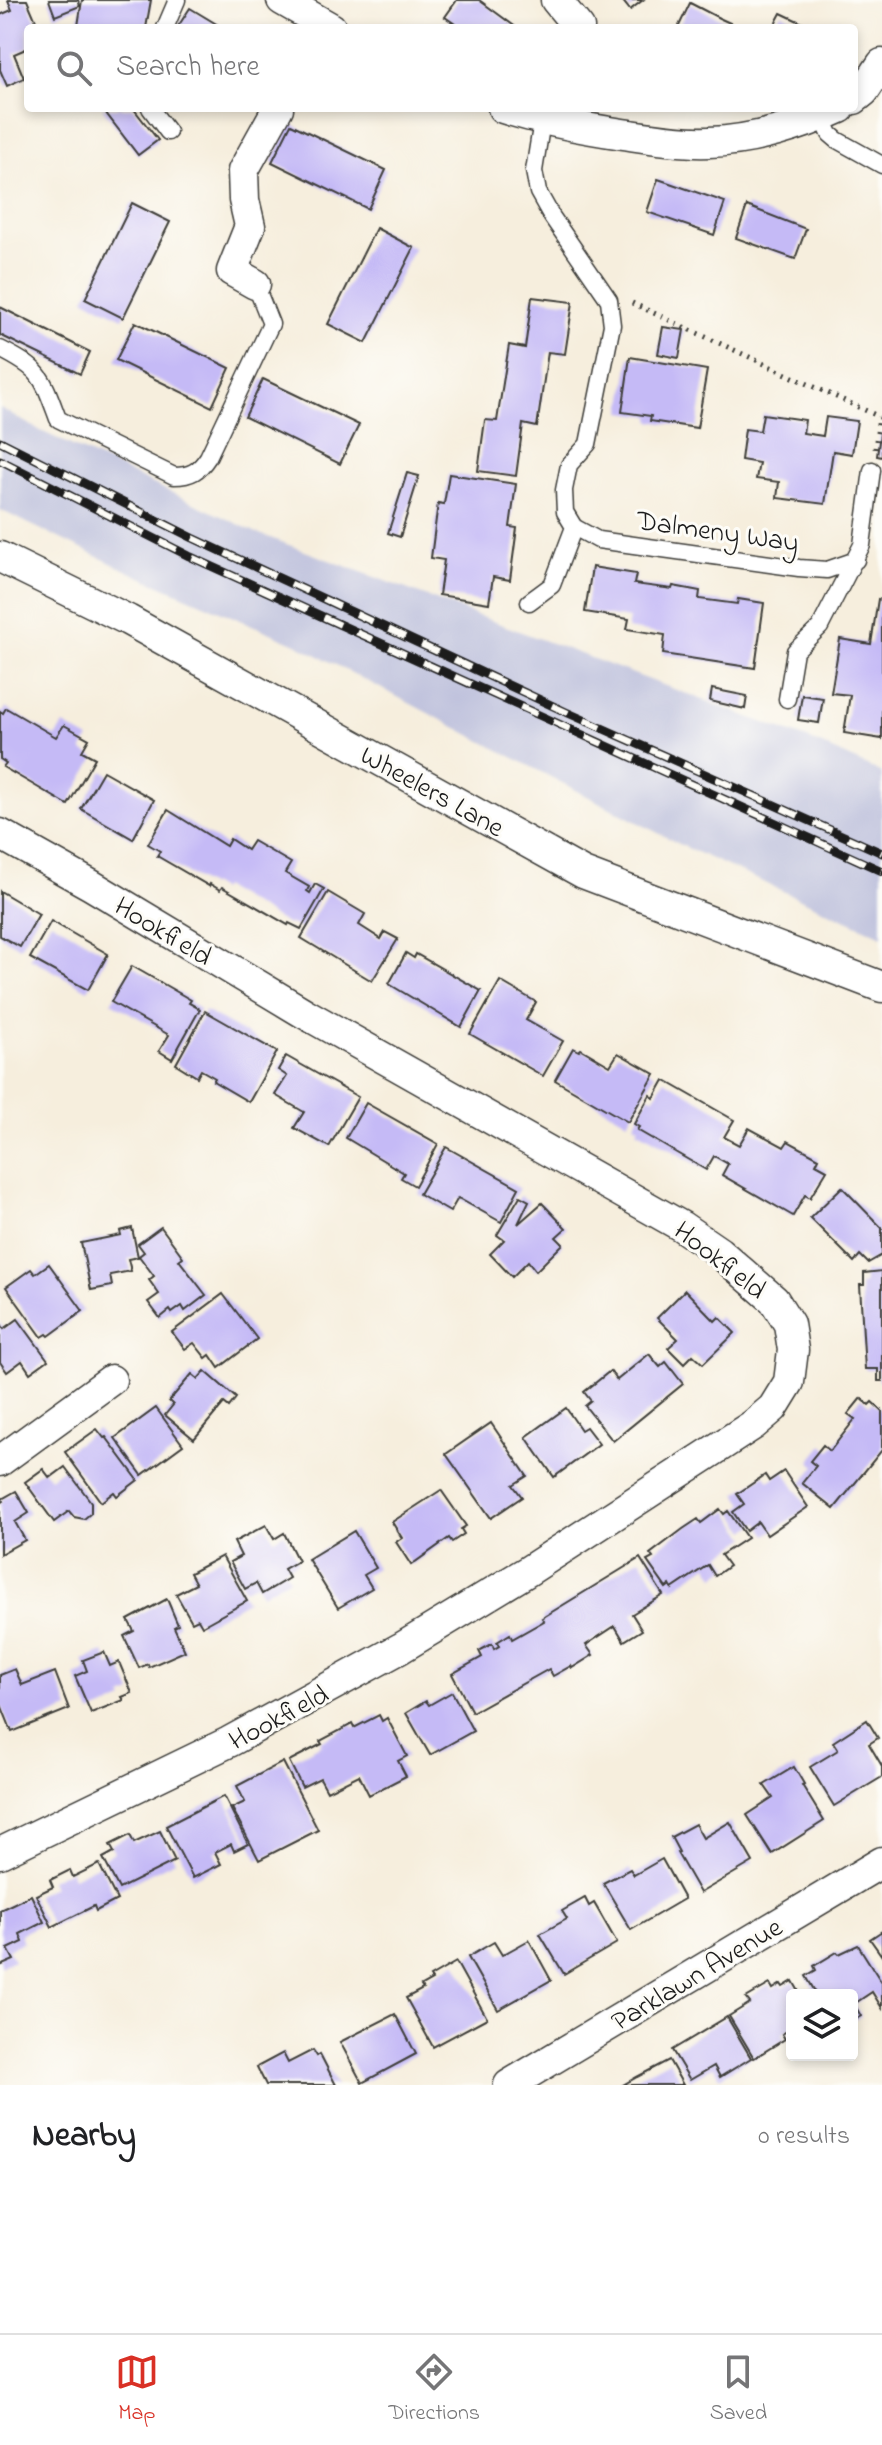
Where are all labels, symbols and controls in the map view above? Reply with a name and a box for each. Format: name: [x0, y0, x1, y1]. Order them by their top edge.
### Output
search box: [24, 24, 858, 112]
icon: search: [52, 46, 96, 90]
text: Search here: [116, 46, 260, 90]
street label: Dalmeny Way: [633, 502, 801, 565]
street label: Wheelers Lane: [352, 737, 511, 850]
street label: Hookfield: [105, 888, 219, 978]
street label: Hookfield: [664, 1212, 774, 1311]
street label: Hookfield: [222, 1676, 337, 1763]
street label: Parklawn Avenue: [604, 1908, 792, 2043]
map controls: [786, 1989, 858, 2061]
button: layers: [786, 1989, 858, 2061]
text: Nearby: [32, 2112, 136, 2162]
text: 0 results: [758, 2118, 850, 2156]
tab: Map: [115, 2350, 159, 2430]
tab: Directions: [389, 2350, 480, 2430]
tab: Saved: [710, 2350, 767, 2430]

